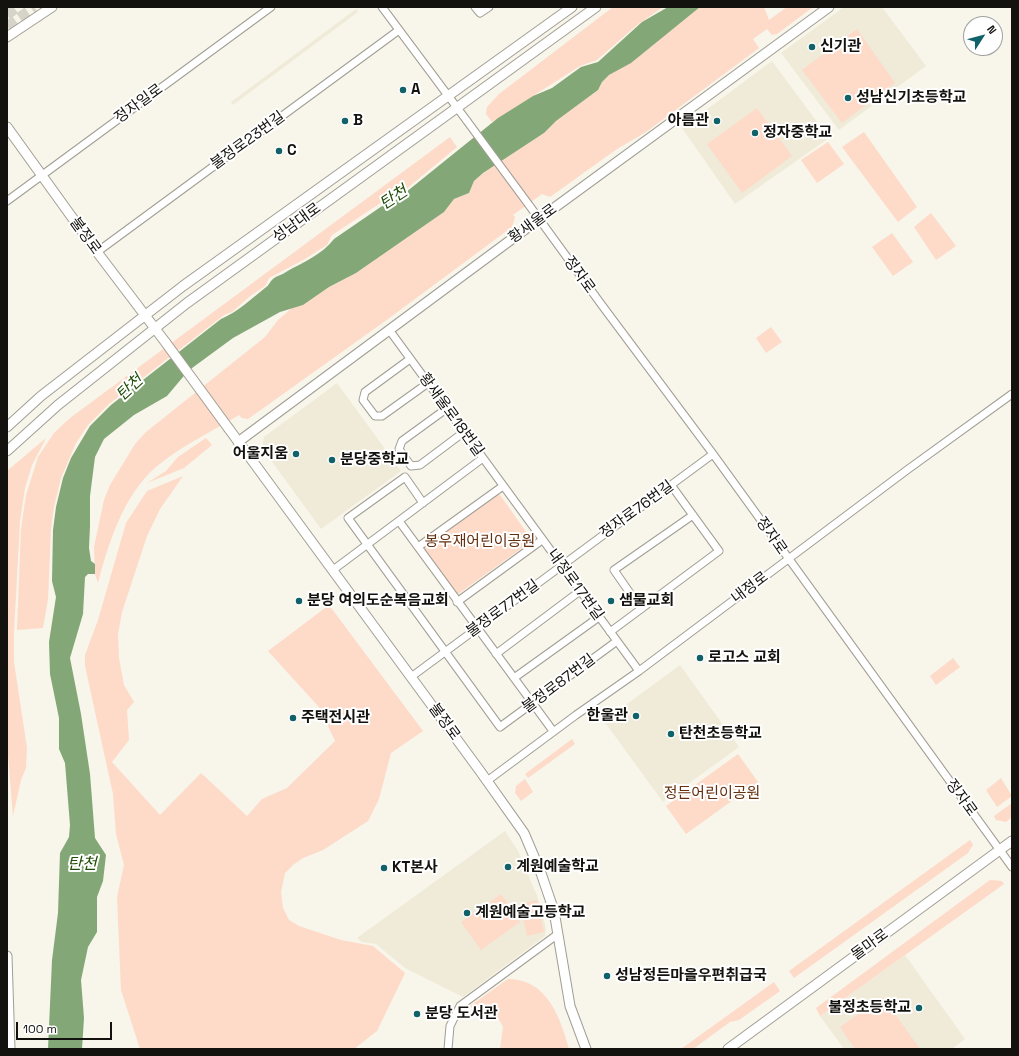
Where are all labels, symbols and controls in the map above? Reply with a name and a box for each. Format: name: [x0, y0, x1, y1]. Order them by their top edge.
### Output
north arrow: [963, 16, 1003, 56]
text: N: [984, 22, 1000, 37]
place label: 신기관: [820, 38, 861, 56]
marker: 신기관: [807, 42, 817, 52]
street label: 정자일로: [111, 80, 167, 128]
place label: A: [411, 81, 421, 99]
marker: A: [398, 85, 408, 95]
place label: 성남신기초등학교: [856, 89, 966, 107]
marker: 성남신기초등학교: [843, 93, 853, 103]
street label: 불정로23번길: [207, 108, 289, 174]
place label: B: [353, 112, 363, 130]
place label: 아름관: [668, 112, 709, 130]
marker: B: [340, 116, 350, 126]
marker: 아름관: [712, 116, 722, 126]
place label: 정자중학교: [763, 124, 832, 142]
marker: 정자중학교: [750, 128, 760, 138]
place label: C: [287, 142, 297, 160]
marker: C: [274, 146, 284, 156]
water label: 탄천: [376, 182, 412, 214]
street label: 성남대로: [269, 199, 325, 247]
street label: 황새울로: [505, 200, 561, 248]
street label: 불정로: [66, 214, 104, 258]
street label: 정자로: [560, 253, 598, 297]
street label: 황새울로18번길: [415, 370, 487, 460]
water label: 탄천: [113, 371, 147, 405]
place label: 어울지움: [233, 445, 288, 463]
marker: 어울지움: [291, 449, 301, 459]
place label: 분당중학교: [340, 451, 409, 469]
marker: 분당중학교: [327, 455, 337, 465]
street label: 정자로76번길: [597, 477, 677, 543]
street label: 정자로: [752, 514, 790, 558]
park label: 봉우재어린이공원: [425, 533, 535, 551]
street label: 내정로17번길: [543, 546, 607, 624]
street label: 내정로: [728, 568, 772, 608]
street label: 불정로77번길: [463, 576, 543, 642]
place label: 분당 여의도순복음교회: [307, 592, 449, 610]
place label: 샘물교회: [619, 592, 674, 610]
marker: 분당 여의도순복음교회: [294, 596, 304, 606]
marker: 샘물교회: [606, 596, 616, 606]
place label: 로고스 교회: [708, 649, 781, 667]
street label: 불정로87번길: [519, 651, 599, 717]
marker: 로고스 교회: [695, 653, 705, 663]
street label: 불정로: [425, 700, 463, 744]
place label: 한울관: [587, 707, 628, 725]
place label: 주택전시관: [301, 709, 370, 727]
marker: 한울관: [631, 711, 641, 721]
marker: 주택전시관: [288, 713, 298, 723]
place label: 탄천초등학교: [679, 725, 762, 743]
marker: 탄천초등학교: [666, 729, 676, 739]
street label: 정자로: [942, 776, 980, 820]
park label: 정든어린이공원: [664, 785, 760, 803]
water label: 탄천: [67, 855, 97, 875]
place label: 계원예술학교: [516, 858, 599, 876]
place label: KT본사: [392, 859, 438, 877]
marker: 계원예술학교: [503, 862, 513, 872]
marker: KT본사: [379, 863, 389, 873]
place label: 계원예술고등학교: [475, 904, 585, 922]
marker: 계원예술고등학교: [462, 908, 472, 918]
street label: 돌마로: [848, 926, 892, 964]
place label: 성남정든마을우편취급국: [615, 967, 767, 985]
marker: 성남정든마을우편취급국: [602, 971, 612, 981]
place label: 불정초등학교: [828, 999, 911, 1017]
marker: 불정초등학교: [914, 1003, 924, 1013]
place label: 분당 도서관: [425, 1005, 498, 1023]
marker: 분당 도서관: [412, 1009, 422, 1019]
scale bar: [18, 1014, 114, 1040]
text: 100 m: [23, 1021, 57, 1037]

